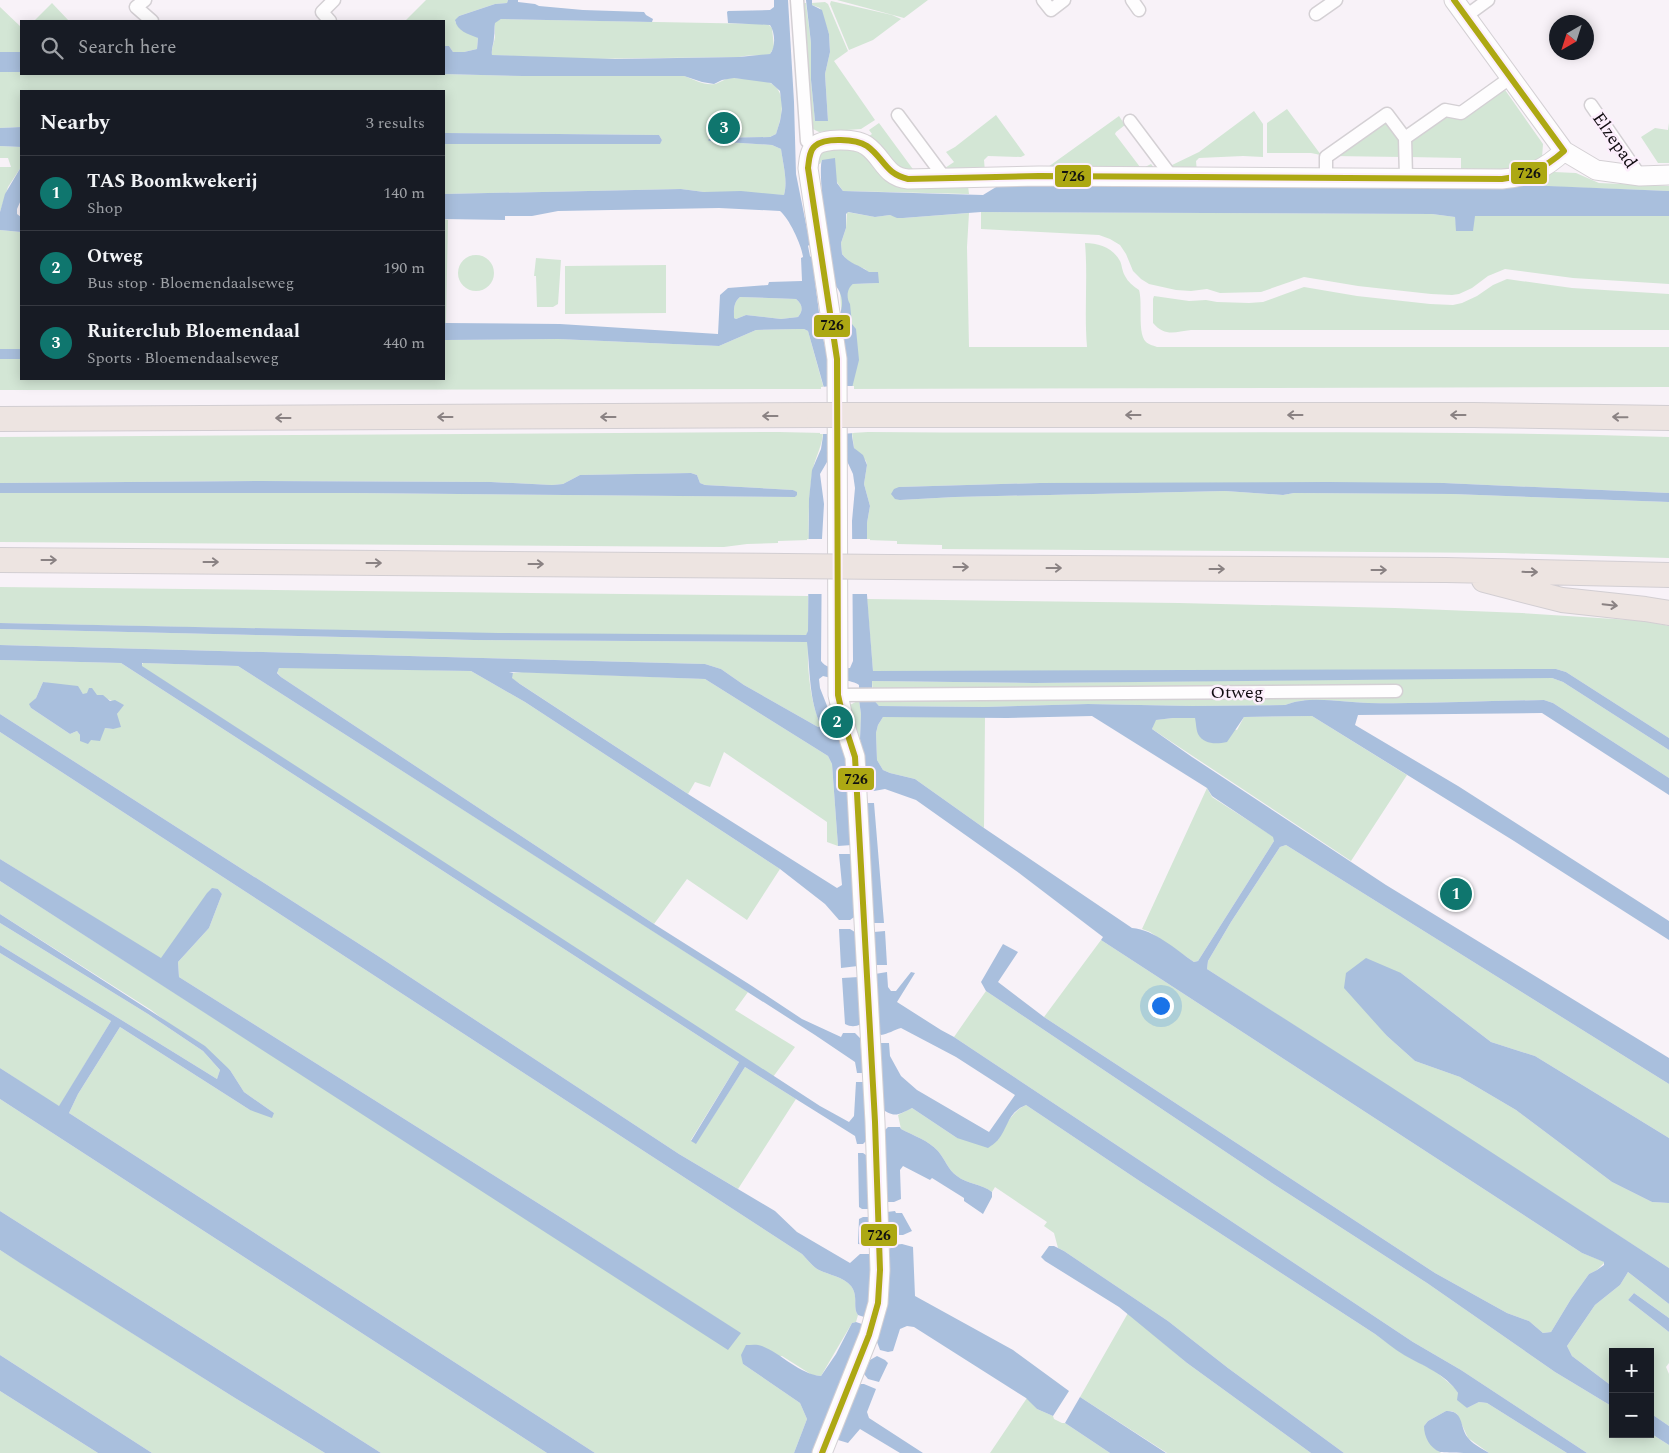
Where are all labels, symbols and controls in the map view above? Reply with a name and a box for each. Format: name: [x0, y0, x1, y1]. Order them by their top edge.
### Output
north arrow: [1549, 15, 1594, 60]
search box: [20, 20, 445, 75]
text: Search here: [78, 33, 177, 62]
icon: search: [38, 34, 66, 62]
text: Nearby: [40, 107, 110, 139]
street label: Elzepad: [1585, 107, 1644, 174]
pin: 3: [708, 109, 740, 147]
text: 3 results: [366, 111, 425, 135]
line badge: 726: [1510, 161, 1548, 185]
text: 726: [1517, 163, 1541, 184]
line badge: 726: [1054, 164, 1092, 188]
text: 726: [1061, 166, 1085, 187]
text: TAS Boomkwekerij: [87, 167, 258, 196]
text: 1: [52, 181, 60, 205]
text: 140 m: [383, 181, 425, 205]
text: Shop: [87, 196, 123, 220]
text: Otweg: [87, 242, 143, 271]
text: 2: [52, 256, 60, 280]
text: 190 m: [383, 256, 425, 280]
text: Bus stop · Bloemendaalseweg: [87, 271, 294, 295]
line badge: 726: [813, 314, 851, 338]
text: 726: [820, 315, 844, 336]
text: Ruiterclub Bloemendaal: [87, 317, 300, 346]
text: 3: [52, 331, 60, 355]
text: 440 m: [383, 331, 425, 355]
text: Sports · Bloemendaalseweg: [87, 346, 279, 370]
one-way arrow: [1125, 410, 1142, 420]
one-way arrow: [1288, 410, 1304, 420]
one-way arrow: [1450, 410, 1466, 420]
one-way arrow: [762, 411, 778, 421]
one-way arrow: [600, 412, 616, 422]
one-way arrow: [1613, 412, 1629, 422]
one-way arrow: [275, 413, 291, 423]
one-way arrow: [437, 413, 453, 422]
one-way arrow: [40, 556, 56, 565]
one-way arrow: [202, 557, 219, 567]
one-way arrow: [365, 558, 381, 568]
one-way arrow: [528, 559, 544, 569]
one-way arrow: [952, 562, 969, 572]
one-way arrow: [1046, 563, 1062, 573]
one-way arrow: [1208, 564, 1224, 574]
one-way arrow: [1370, 565, 1387, 575]
one-way arrow: [1522, 567, 1538, 577]
one-way arrow: [1602, 600, 1618, 610]
street label: Otweg: [1211, 679, 1264, 706]
pin: 2: [821, 703, 853, 741]
line badge: 726: [837, 767, 875, 791]
text: 726: [844, 769, 868, 790]
pin: 1: [1440, 875, 1472, 913]
your location: [1148, 993, 1174, 1019]
line badge: 726: [860, 1223, 898, 1247]
text: 726: [867, 1225, 891, 1246]
map controls: [1609, 1348, 1654, 1438]
button: +: [1609, 1348, 1654, 1393]
button: −: [1609, 1393, 1654, 1438]

